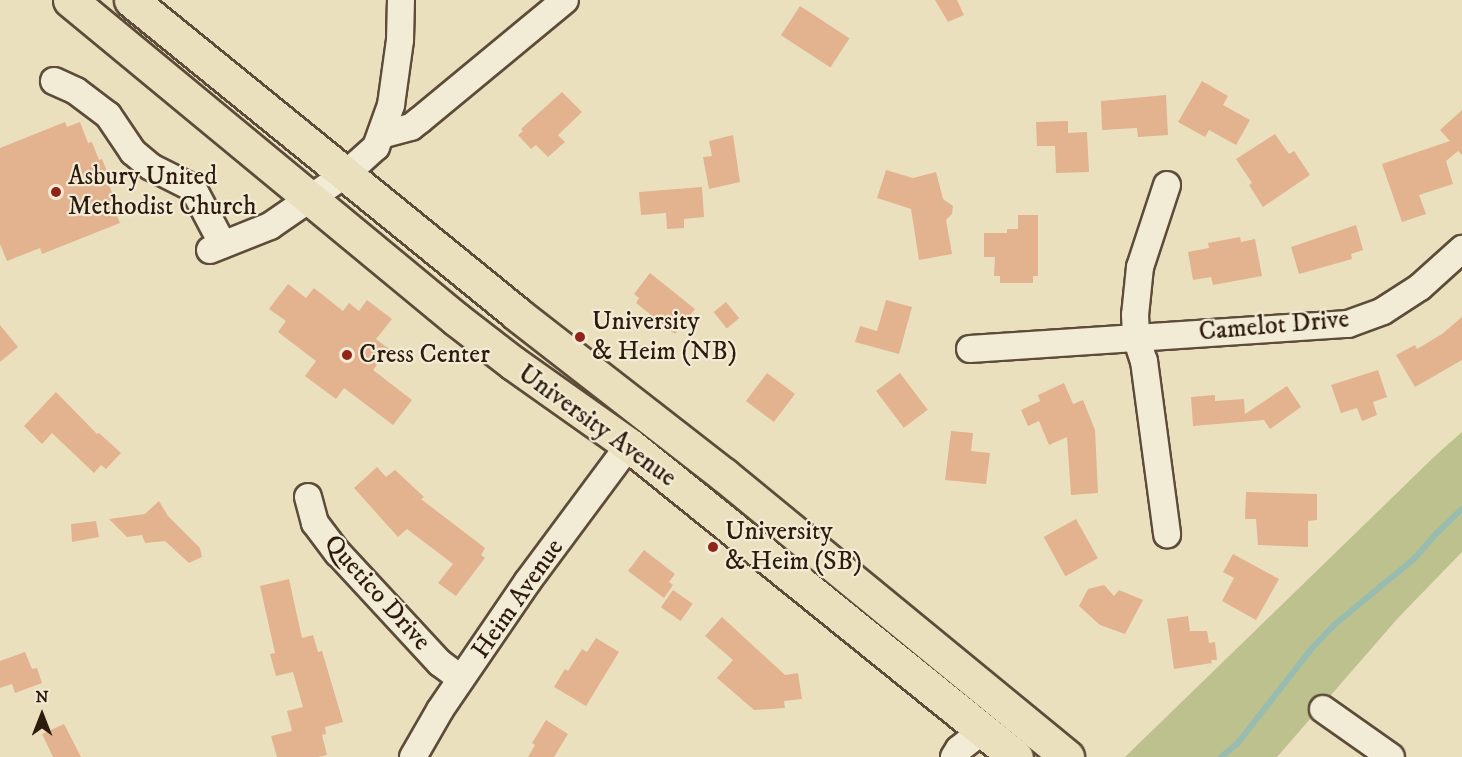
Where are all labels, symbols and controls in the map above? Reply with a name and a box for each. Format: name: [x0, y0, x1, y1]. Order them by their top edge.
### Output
place label: Asbury United Methodist Church: [68, 161, 257, 222]
marker: Asbury United Methodist Church: [49, 185, 63, 199]
street label: Camelot Drive: [1198, 304, 1350, 348]
place label: University & Heim (NB): [592, 306, 737, 368]
marker: University & Heim (NB): [573, 330, 587, 344]
place label: Cress Center: [359, 339, 490, 371]
marker: Cress Center: [340, 348, 354, 362]
street label: University Avenue: [512, 358, 682, 494]
place label: University & Heim (SB): [725, 516, 862, 578]
street label: Quetico Drive: [317, 529, 437, 657]
street label: Heim Avenue: [465, 533, 571, 665]
marker: University & Heim (SB): [706, 540, 720, 554]
north arrow: [12, 685, 72, 745]
text: N: [35, 687, 49, 707]

